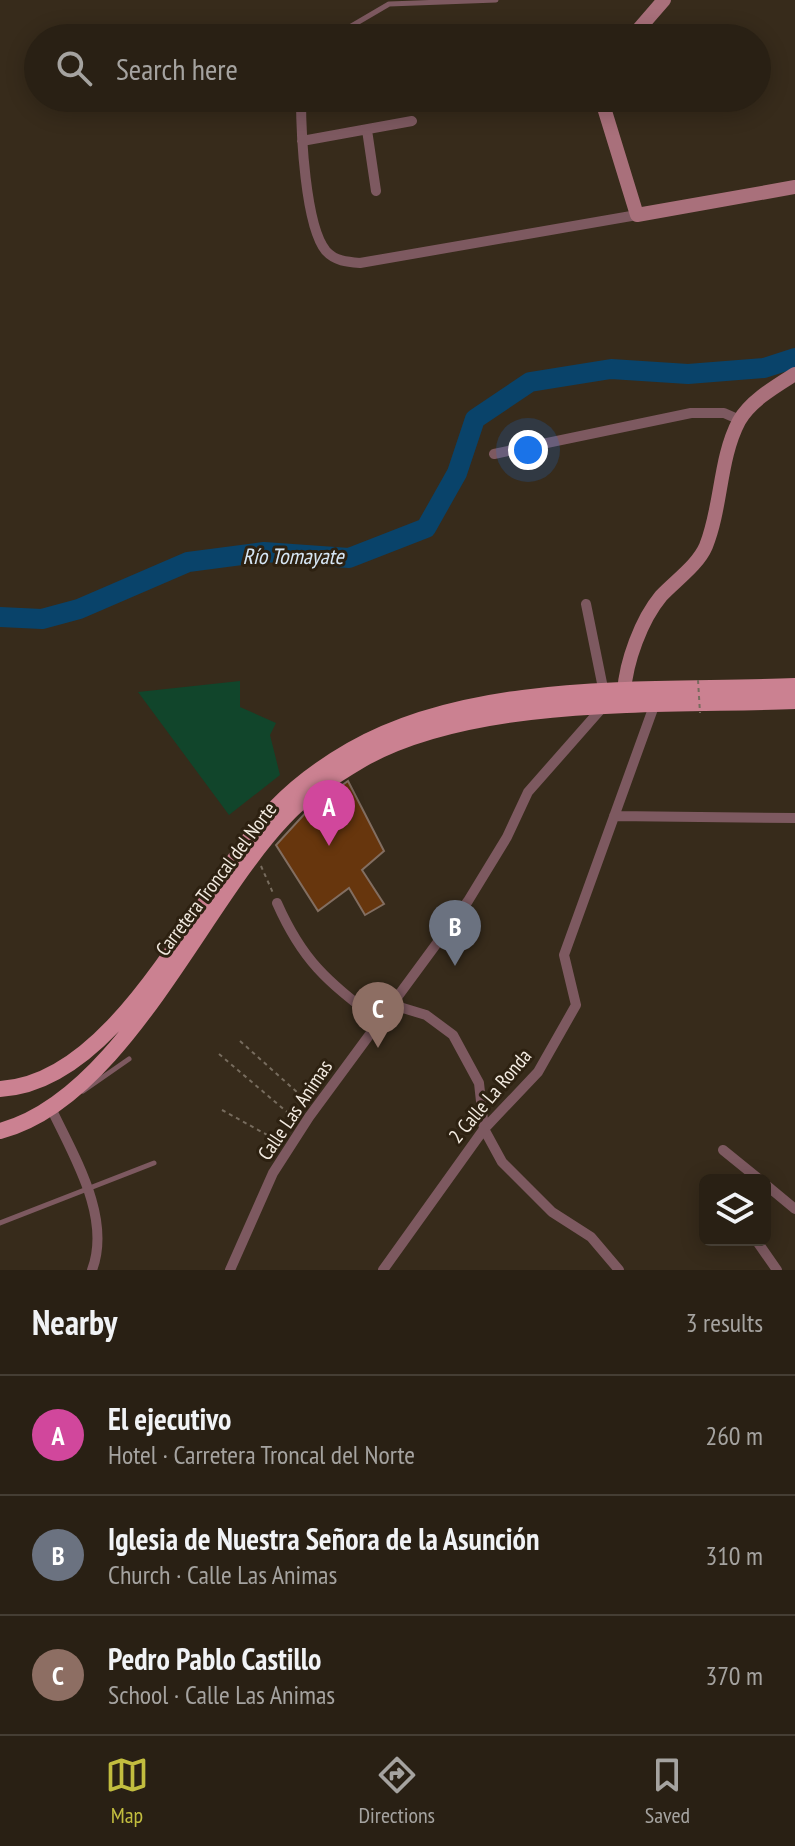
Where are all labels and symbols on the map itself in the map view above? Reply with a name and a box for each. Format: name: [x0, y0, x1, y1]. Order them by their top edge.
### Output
your location: [508, 430, 548, 470]
water label: Río Tomayate: [242, 542, 345, 570]
pin: A: [303, 780, 355, 846]
street label: Carretera Troncal del Norte: [150, 797, 282, 961]
pin: B: [429, 900, 481, 966]
pin: C: [352, 982, 404, 1048]
street label: 2 Calle La Ronda: [443, 1044, 537, 1148]
street label: Calle Las Animas: [252, 1055, 338, 1165]

